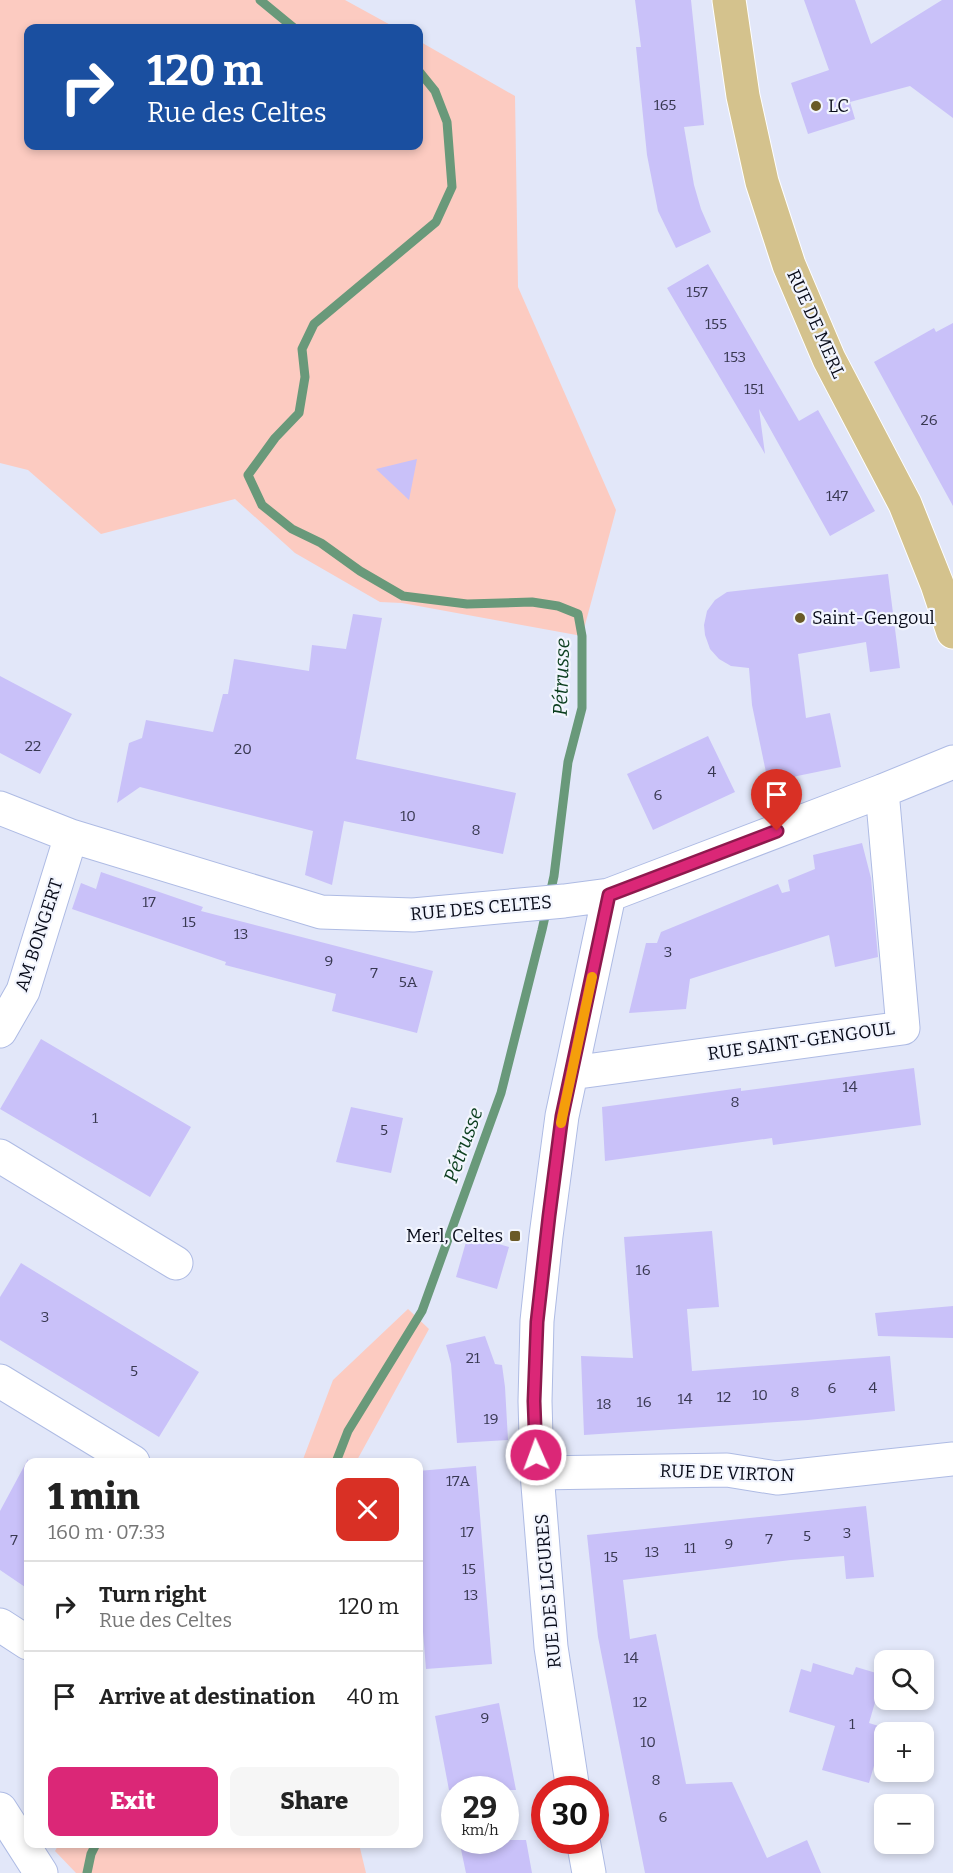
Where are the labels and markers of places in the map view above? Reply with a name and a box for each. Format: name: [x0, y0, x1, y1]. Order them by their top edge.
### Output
place label: LC: [828, 95, 849, 117]
marker: LC: [809, 99, 823, 113]
place label: Saint-Gengoul: [812, 607, 935, 629]
marker: Saint-Gengoul: [793, 611, 807, 625]
pin: [751, 769, 802, 831]
place label: Merl, Celtes: [406, 1225, 503, 1247]
marker: Merl, Celtes: [508, 1229, 522, 1243]

